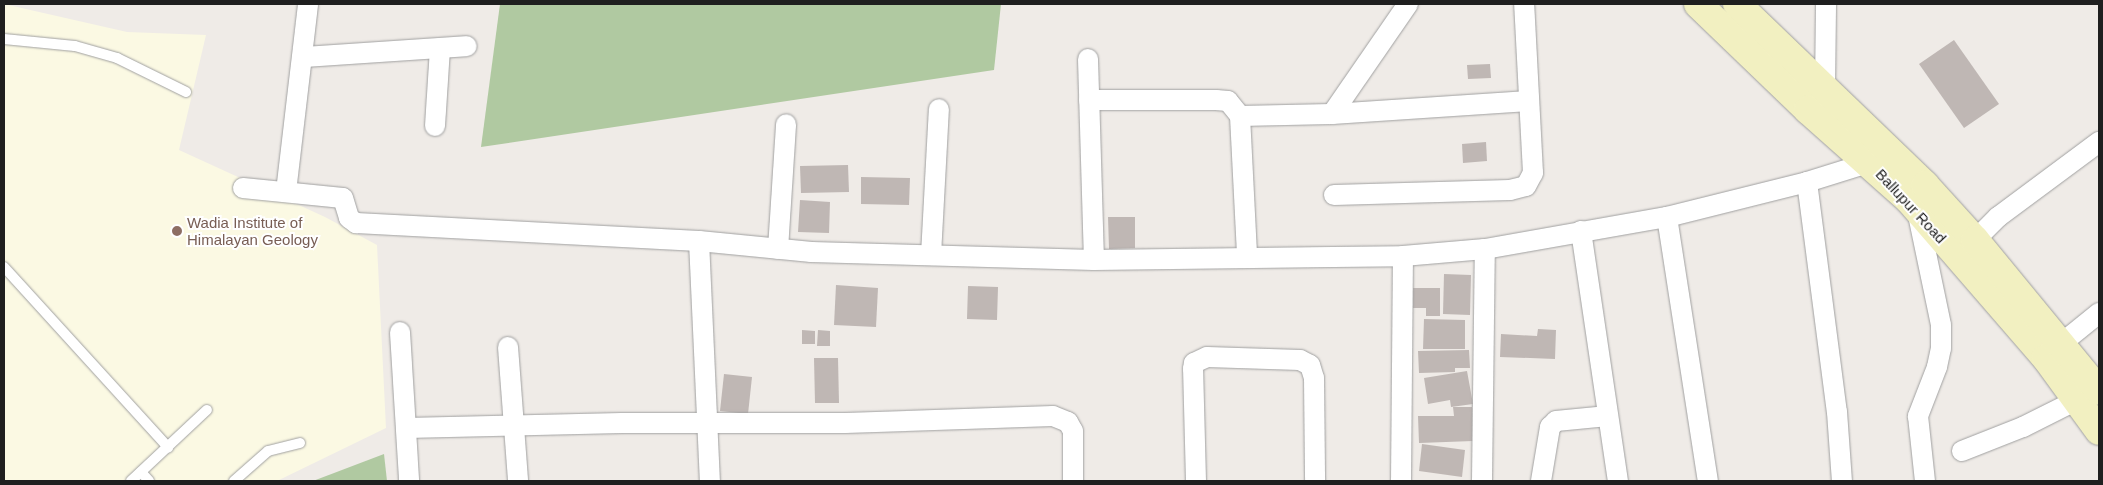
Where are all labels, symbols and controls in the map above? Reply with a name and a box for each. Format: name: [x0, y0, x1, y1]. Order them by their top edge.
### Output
street label: Ballupur Road: [1872, 165, 1950, 247]
place label: Wadia Institute of Himalayan Geology: [187, 213, 318, 248]
marker: Wadia Institute of Himalayan Geology: [171, 225, 183, 237]

